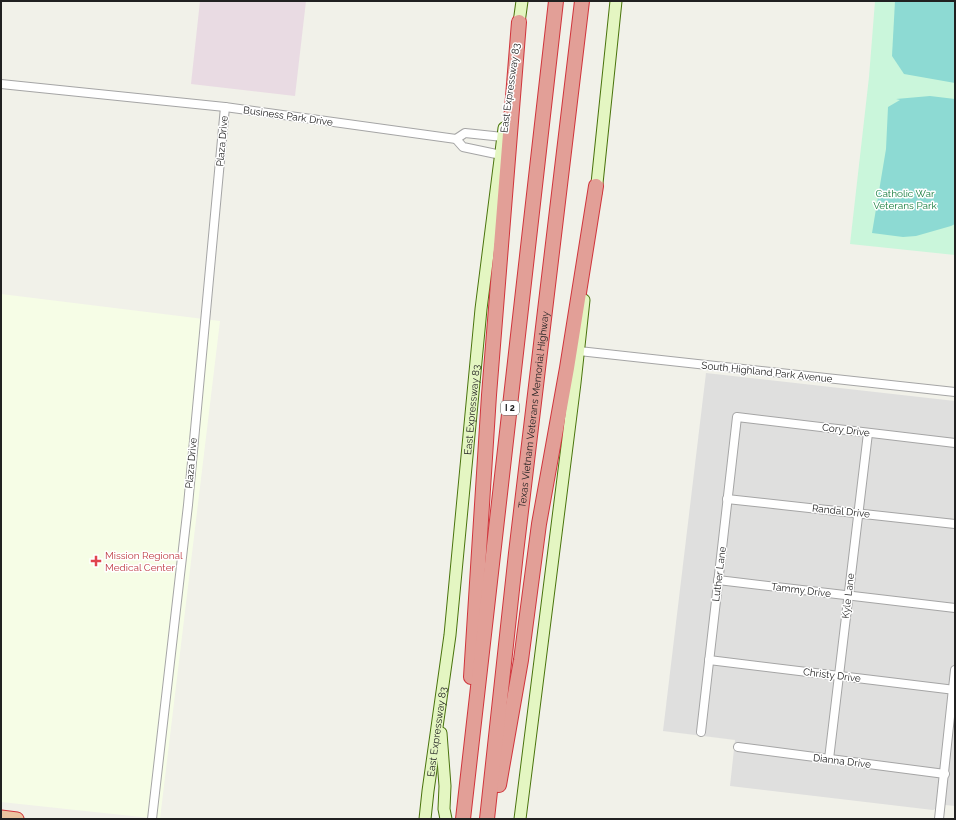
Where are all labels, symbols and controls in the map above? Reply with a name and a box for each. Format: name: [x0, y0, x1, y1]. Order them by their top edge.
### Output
street label: East Expressway 83: [498, 42, 522, 134]
street label: Business Park Drive: [242, 104, 334, 128]
street label: Plaza Drive: [214, 115, 230, 167]
park label: Catholic War Veterans Park: [873, 188, 938, 211]
street label: Texas Vietnam Veterans Memorial Highway: [516, 310, 550, 509]
street label: South Highland Park Avenue: [701, 360, 833, 384]
street label: East Expressway 83: [462, 364, 481, 455]
road number: I 2: [501, 401, 519, 415]
street label: Cory Drive: [822, 422, 871, 438]
street label: Plaza Drive: [183, 437, 199, 489]
street label: Randal Drive: [811, 502, 871, 520]
street label: Luther Lane: [710, 546, 728, 602]
place label: Mission Regional Medical Center: [105, 550, 183, 573]
marker: Mission Regional Medical Center: [90, 555, 102, 567]
street label: Kyle Lane: [840, 573, 856, 619]
street label: Tammy Drive: [770, 581, 832, 599]
street label: Christy Drive: [802, 666, 862, 684]
street label: East Expressway 83: [425, 686, 448, 777]
street label: Dianna Drive: [812, 752, 872, 770]

